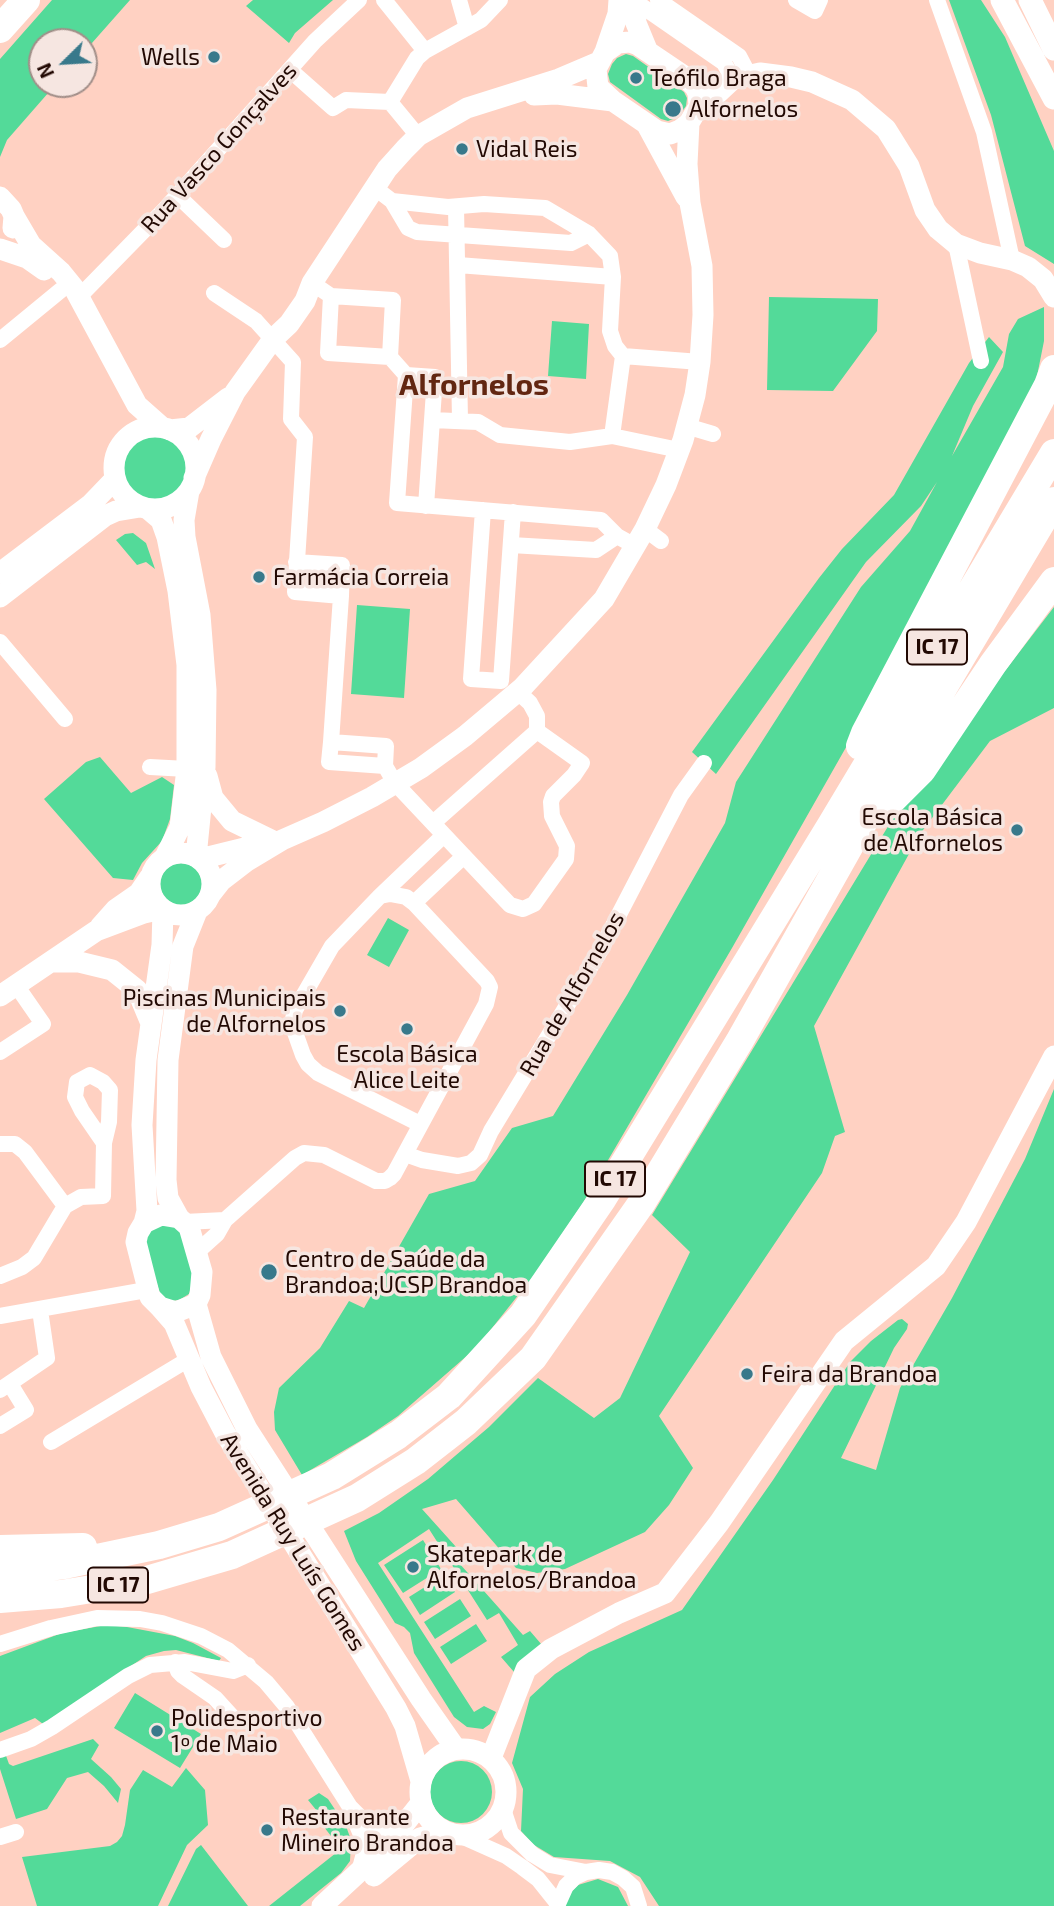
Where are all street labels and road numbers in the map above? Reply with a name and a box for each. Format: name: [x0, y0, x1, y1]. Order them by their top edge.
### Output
street label: Rua Vasco Gonçalves: [135, 57, 303, 239]
road number: IC 17: [907, 630, 967, 664]
street label: Rua de Alfornelos: [514, 907, 630, 1081]
road number: IC 17: [585, 1162, 645, 1196]
street label: Avenida Ruy Luís Gomes: [215, 1428, 371, 1656]
road number: IC 17: [88, 1568, 148, 1602]

